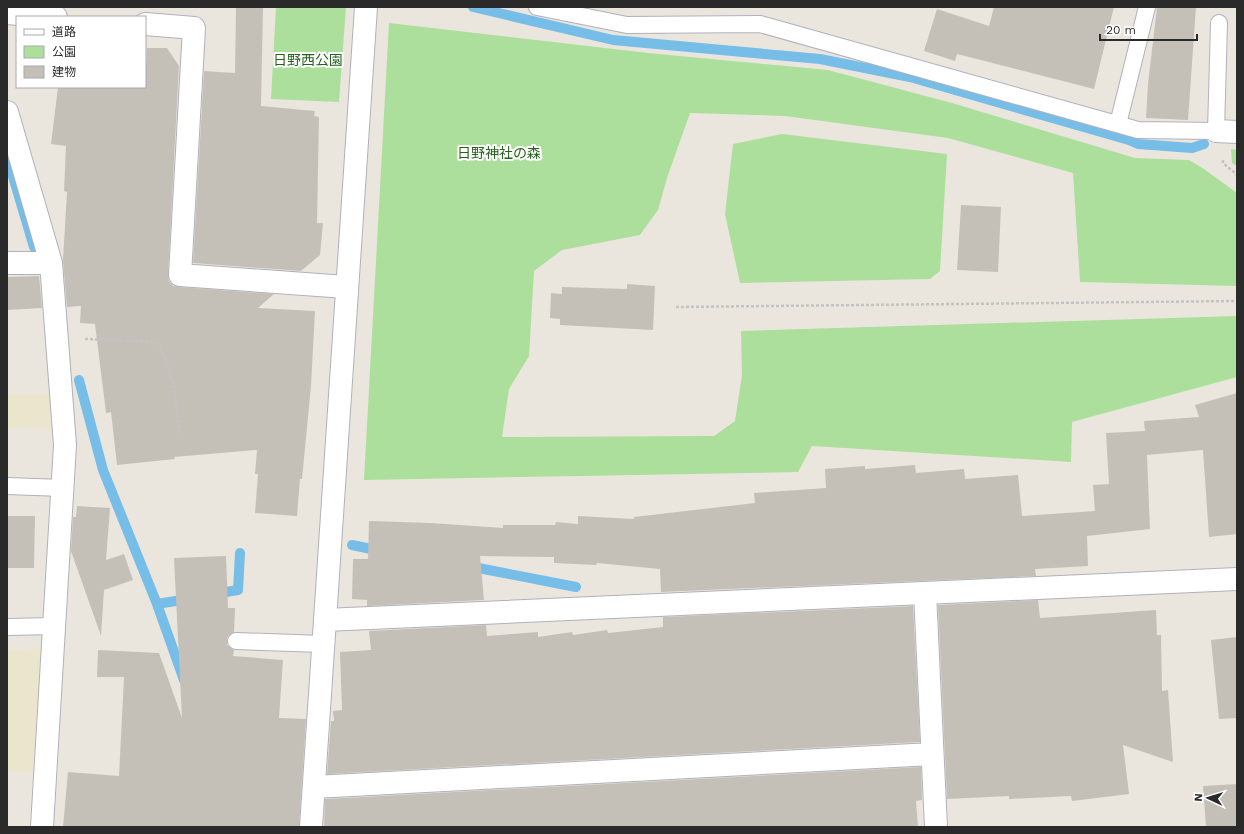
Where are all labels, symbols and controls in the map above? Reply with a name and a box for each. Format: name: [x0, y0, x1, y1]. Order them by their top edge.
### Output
legend: [16, 16, 146, 88]
scale bar: [1100, 16, 1197, 42]
text: 20 m: [1106, 23, 1136, 37]
text: 道路: [52, 25, 76, 39]
text: 公園: [52, 45, 76, 59]
park label: 日野西公園: [273, 52, 343, 68]
text: 建物: [52, 65, 76, 79]
park label: 日野神社の森: [457, 145, 541, 161]
north arrow: [1188, 778, 1228, 818]
text: N: [1192, 793, 1205, 802]

